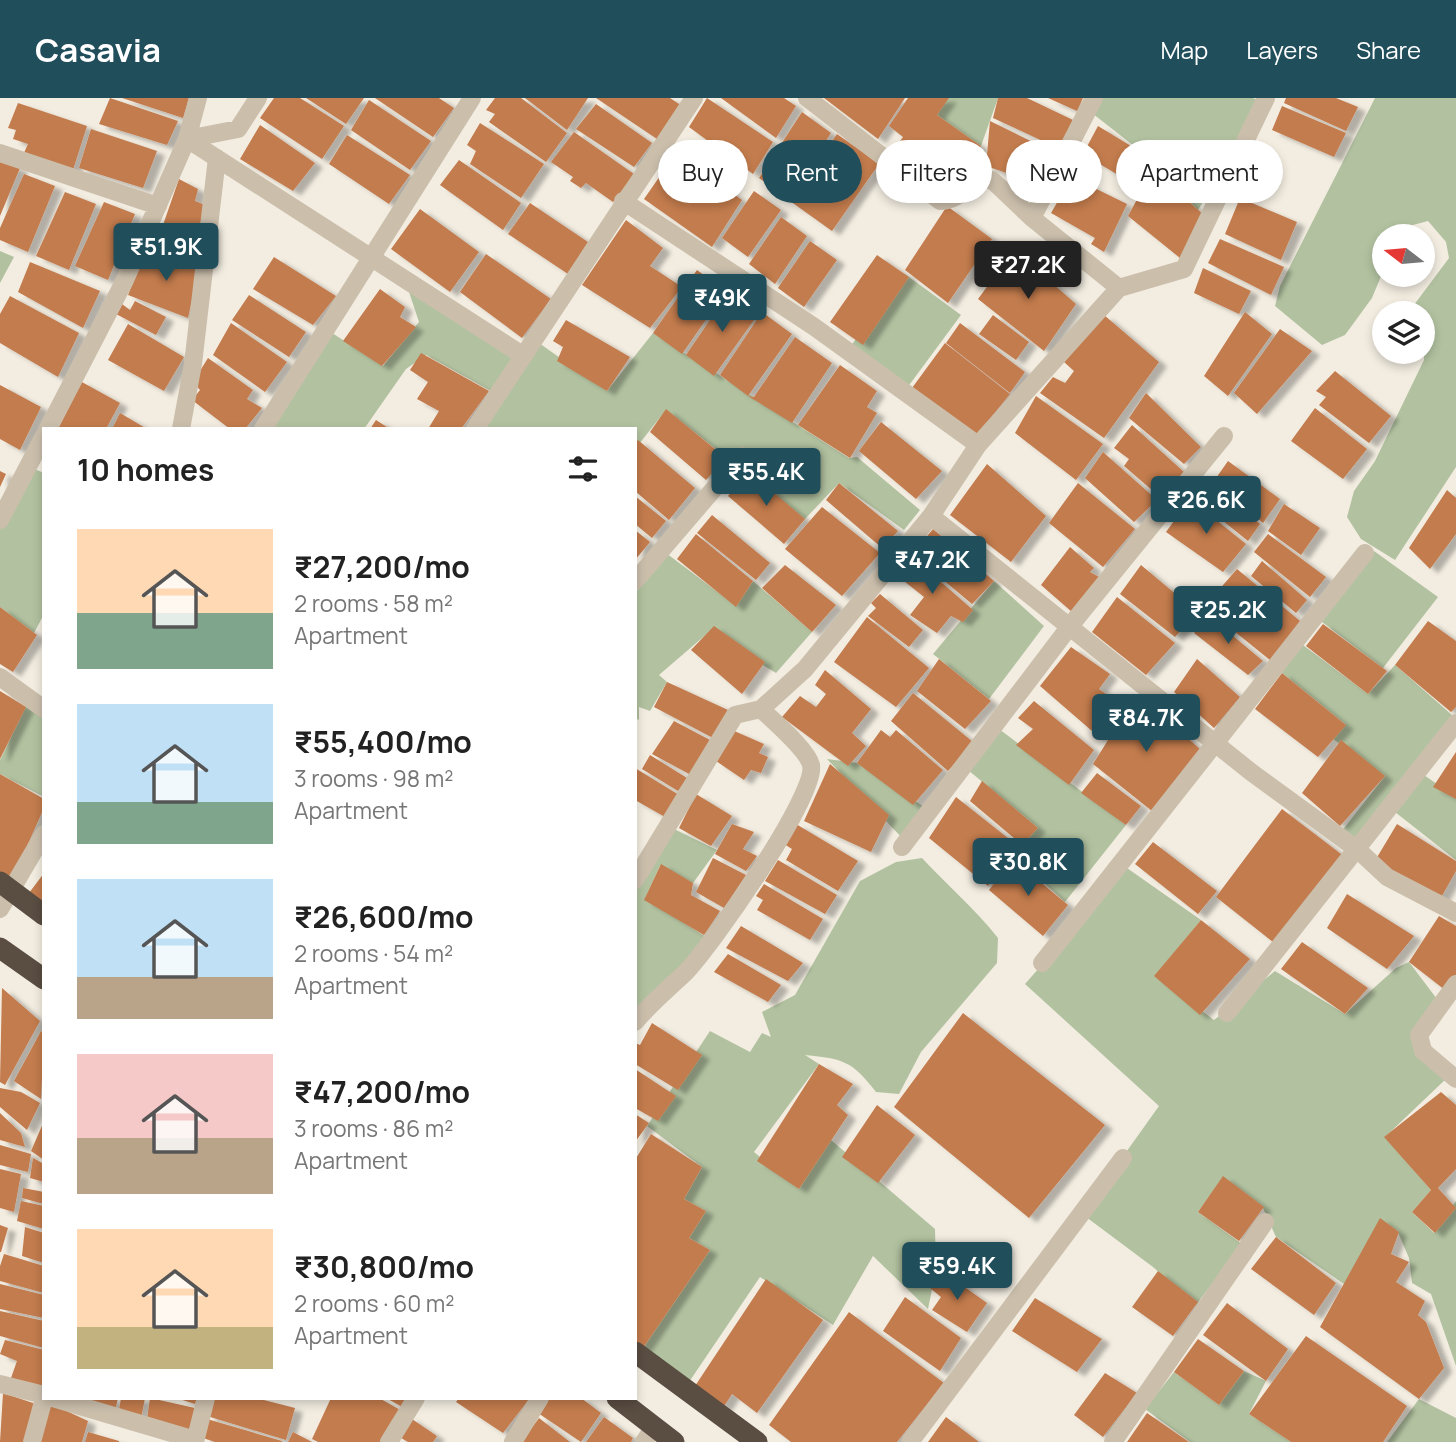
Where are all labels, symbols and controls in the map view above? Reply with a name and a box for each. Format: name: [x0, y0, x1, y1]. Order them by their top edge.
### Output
text: Casavia: [35, 27, 161, 72]
text: Map: [1161, 33, 1208, 66]
text: Layers: [1246, 33, 1318, 66]
text: Share: [1356, 33, 1421, 66]
chip: Buy: [658, 140, 748, 203]
chip: Rent: [762, 140, 862, 203]
chip: Filters: [876, 140, 992, 203]
chip: New: [1006, 140, 1102, 203]
chip: Apartment: [1116, 140, 1283, 203]
pin: ₹51.9K: [109, 223, 223, 283]
north arrow: [1372, 224, 1435, 287]
map controls: [1372, 224, 1435, 364]
text: ₹51.9K: [129, 230, 203, 262]
pin: ₹27.2K: [971, 242, 1085, 301]
text: ₹27.2K: [990, 248, 1066, 280]
pin: ₹49K: [681, 274, 763, 334]
text: ₹49K: [694, 281, 750, 313]
button: layers: [1372, 301, 1435, 364]
pin: ₹55.4K: [709, 448, 823, 508]
text: 10 homes: [77, 449, 214, 490]
icon: filters: [564, 450, 602, 488]
text: ₹55.4K: [727, 455, 805, 487]
pin: ₹26.6K: [1149, 476, 1263, 536]
text: ₹26.6K: [1167, 483, 1245, 515]
pin: ₹47.2K: [875, 536, 989, 596]
text: ₹47.2K: [894, 543, 970, 575]
text: ₹27,200/mo: [294, 546, 470, 587]
icon: home: [133, 557, 217, 641]
text: 2 rooms · 58 m²: [294, 587, 453, 619]
pin: ₹25.2K: [1171, 587, 1285, 646]
text: ₹25.2K: [1190, 593, 1266, 625]
text: Apartment: [294, 619, 408, 651]
pin: ₹84.7K: [1089, 694, 1203, 754]
text: ₹84.7K: [1108, 701, 1184, 733]
text: ₹55,400/mo: [294, 721, 472, 762]
icon: home: [133, 732, 217, 816]
text: 3 rooms · 98 m²: [294, 762, 454, 794]
text: Apartment: [294, 794, 408, 826]
pin: ₹30.8K: [971, 838, 1085, 898]
text: ₹30.8K: [989, 845, 1067, 877]
text: ₹26,600/mo: [294, 896, 474, 937]
icon: home: [133, 907, 217, 991]
text: 2 rooms · 54 m²: [294, 937, 453, 969]
text: Apartment: [294, 969, 408, 1001]
text: ₹47,200/mo: [294, 1071, 470, 1112]
icon: home: [133, 1082, 217, 1166]
text: 3 rooms · 86 m²: [294, 1112, 454, 1144]
text: Apartment: [294, 1144, 408, 1176]
pin: ₹59.4K: [900, 1242, 1014, 1302]
text: ₹30,800/mo: [294, 1246, 474, 1287]
text: ₹59.4K: [918, 1249, 996, 1281]
icon: home: [133, 1257, 217, 1341]
text: 2 rooms · 60 m²: [294, 1287, 455, 1319]
text: Apartment: [294, 1319, 408, 1351]

